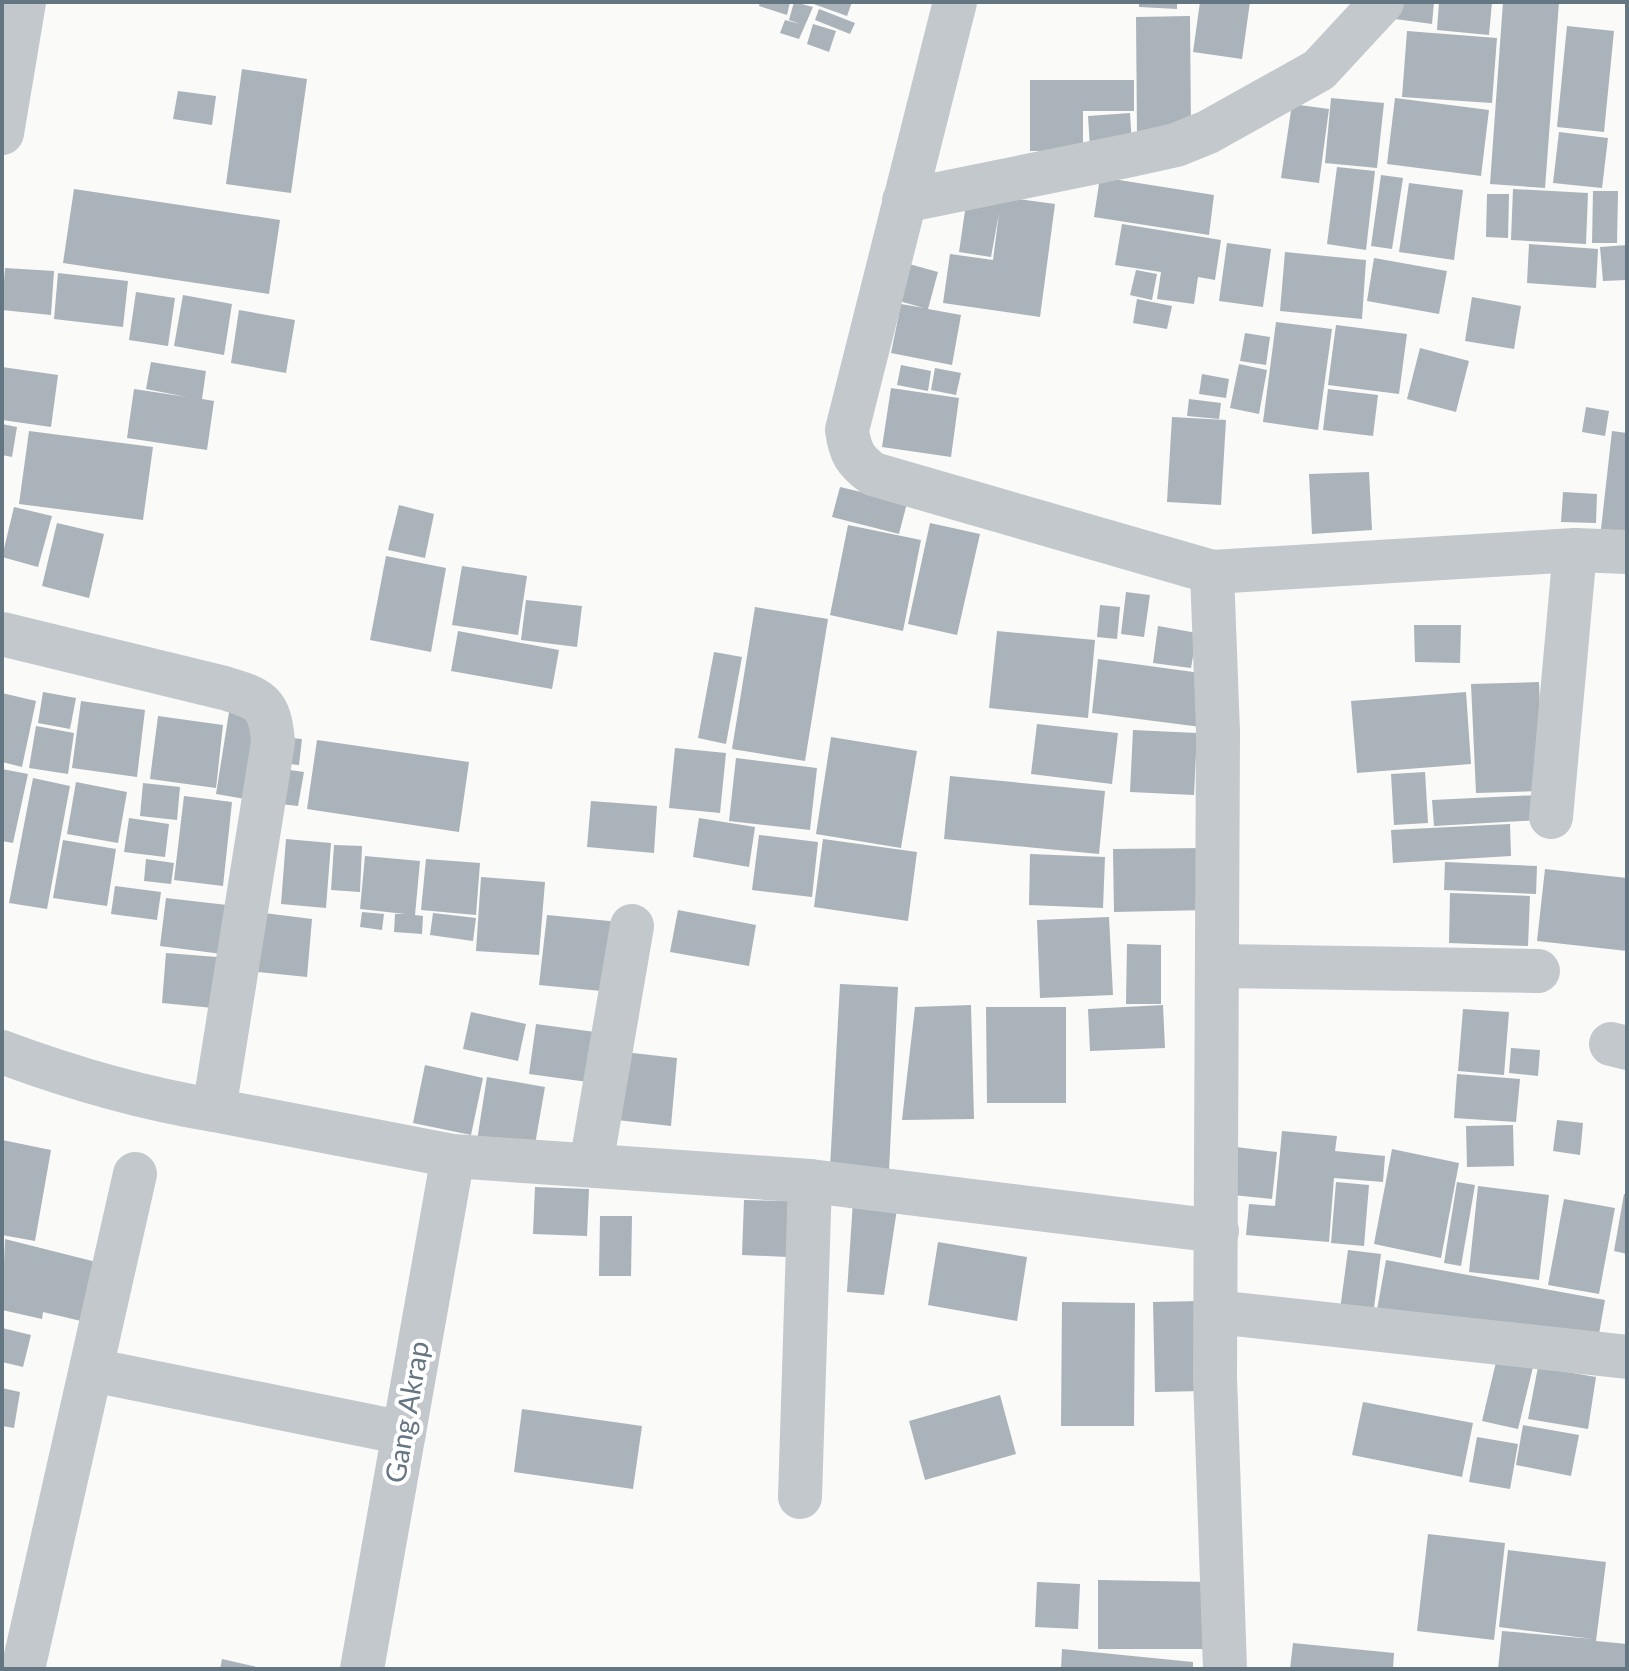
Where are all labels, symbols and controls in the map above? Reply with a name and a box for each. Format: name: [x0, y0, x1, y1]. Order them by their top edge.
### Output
street label: Gang Akrap: [377, 1338, 435, 1485]

